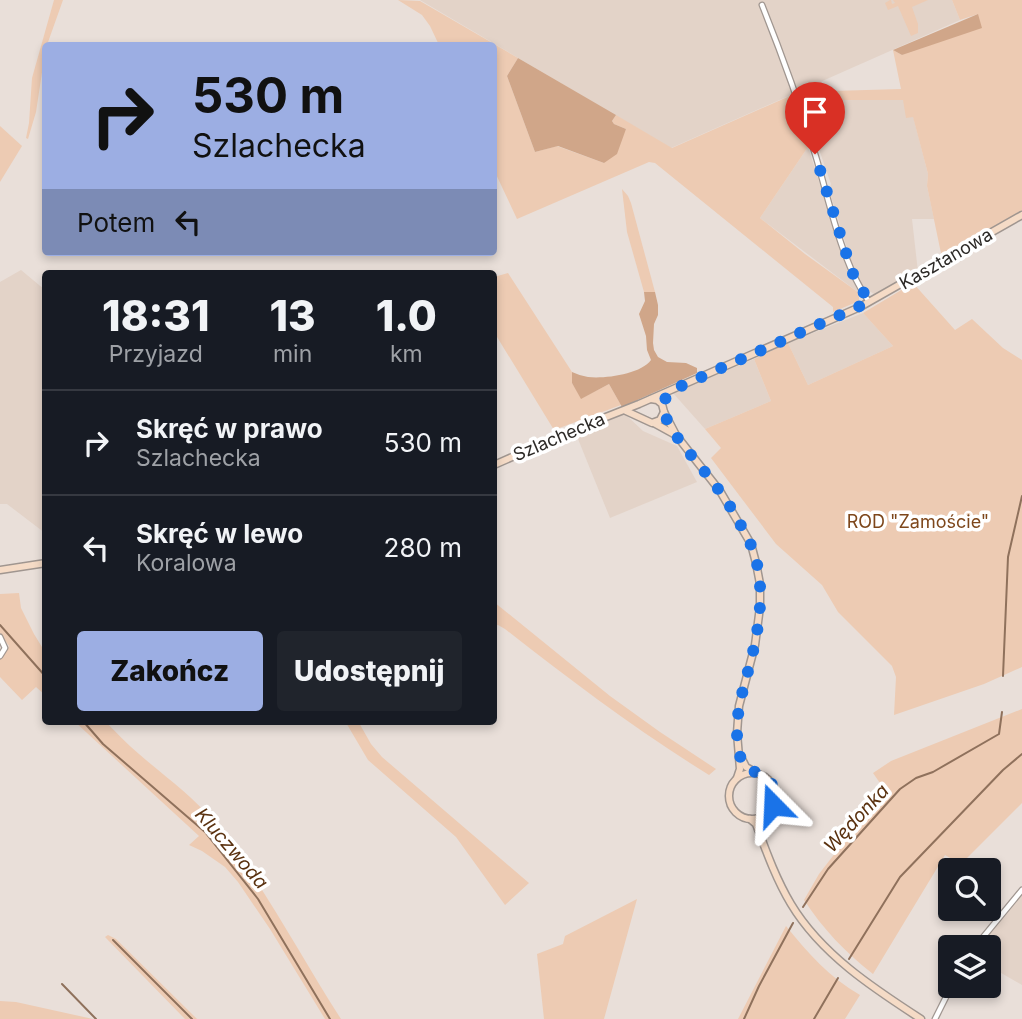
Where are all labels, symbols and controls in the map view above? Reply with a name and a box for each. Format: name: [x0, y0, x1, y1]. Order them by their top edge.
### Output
text: 530 m: [192, 66, 344, 125]
icon: right: [77, 70, 168, 161]
pin: [785, 82, 845, 154]
icon: arrive: [796, 93, 834, 131]
text: Szlachecka: [192, 126, 366, 165]
icon: left: [169, 203, 207, 241]
text: Potem: [77, 207, 155, 238]
street label: Kasztanowa: [896, 224, 996, 294]
text: 18:31: [102, 290, 209, 341]
text: 13: [270, 290, 316, 341]
text: 1.0: [376, 290, 437, 341]
text: Przyjazd: [109, 340, 203, 368]
text: min: [273, 340, 312, 368]
text: km: [390, 340, 423, 368]
street label: Szlachecka: [510, 408, 608, 465]
text: Skręć w prawo: [136, 413, 323, 444]
icon: right: [77, 424, 115, 462]
text: 530 m: [384, 427, 462, 458]
text: Szlachecka: [136, 444, 261, 472]
park label: ROD "Zamoście": [847, 511, 989, 532]
text: Skręć w lewo: [136, 518, 303, 549]
icon: left: [77, 529, 115, 567]
text: 280 m: [384, 532, 462, 563]
text: Koralowa: [136, 549, 237, 577]
button: Zakończ: [77, 631, 263, 711]
button: Udostępnij: [277, 631, 462, 711]
position arrow: [736, 768, 810, 842]
water label: Wędonka: [819, 779, 894, 857]
water label: Kluczwoda: [190, 803, 273, 894]
map controls: [938, 858, 1001, 998]
button: search: [938, 858, 1001, 921]
button: layers: [938, 935, 1001, 998]

